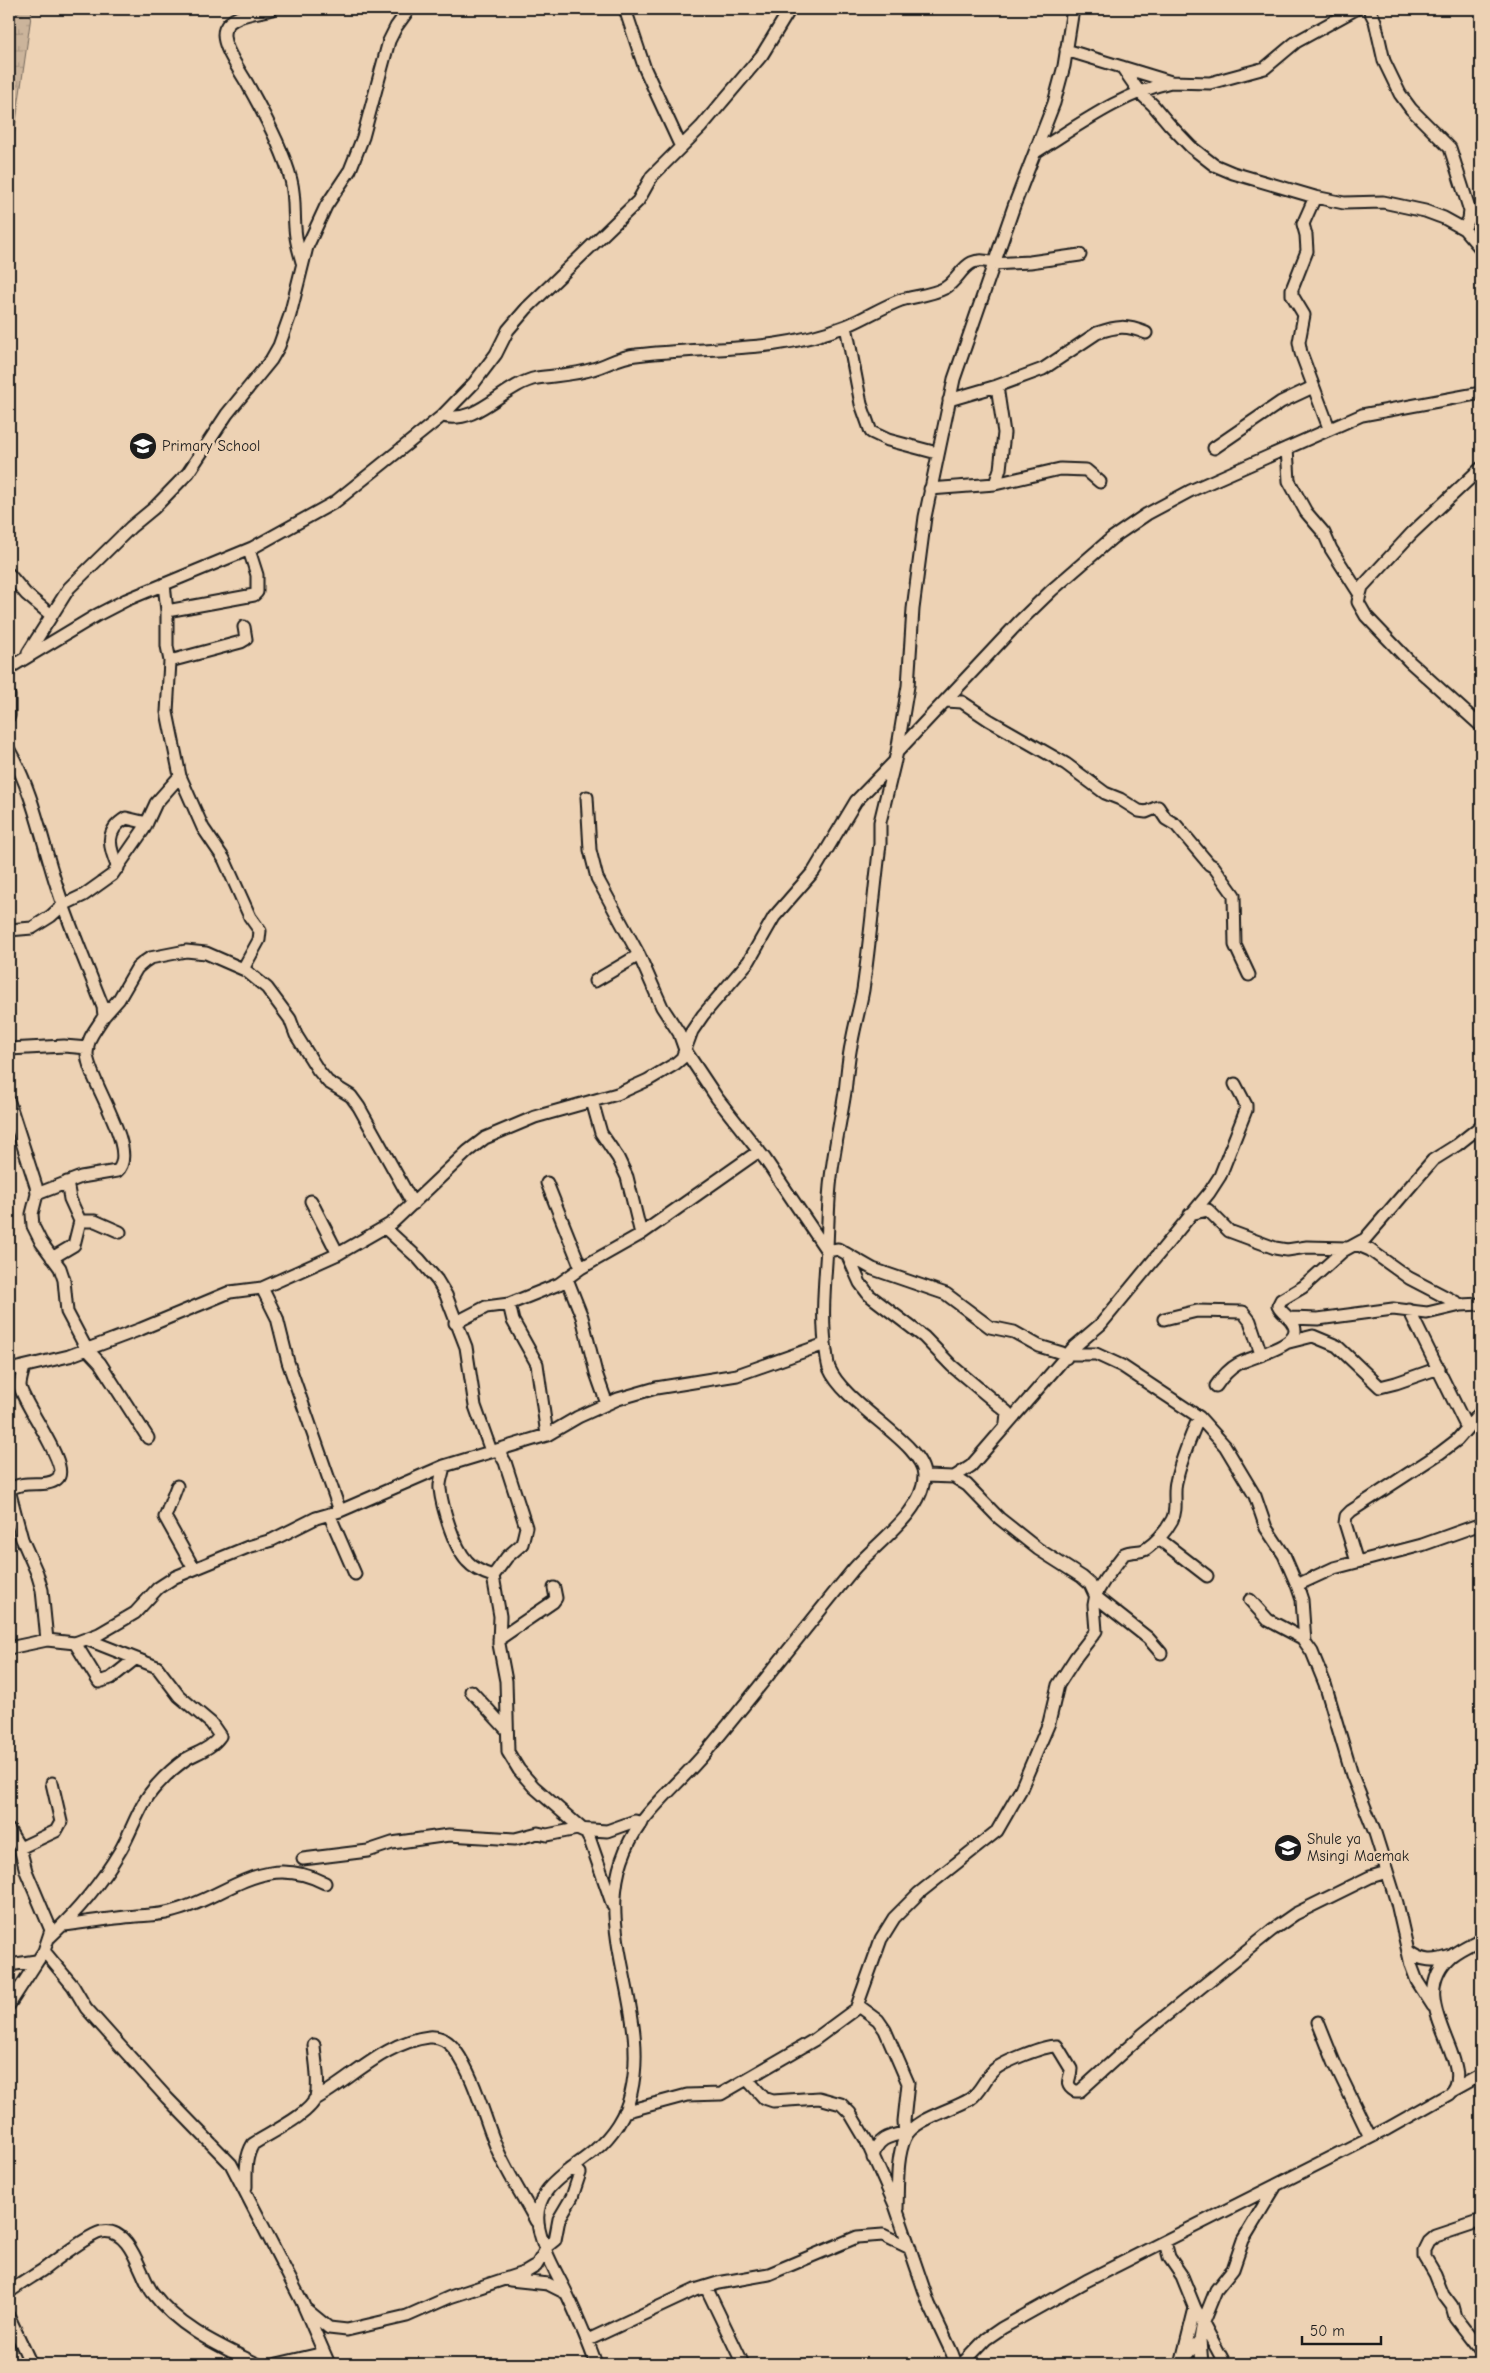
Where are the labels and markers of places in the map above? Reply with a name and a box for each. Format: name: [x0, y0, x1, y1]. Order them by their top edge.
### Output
school or university icon: Primary School: [128, 431, 158, 461]
place label: Primary School: [162, 437, 260, 455]
place label: Shule ya Msingi Maemak: [1307, 1830, 1410, 1865]
school or university icon: Shule ya Msingi Maemak: [1273, 1833, 1303, 1863]

